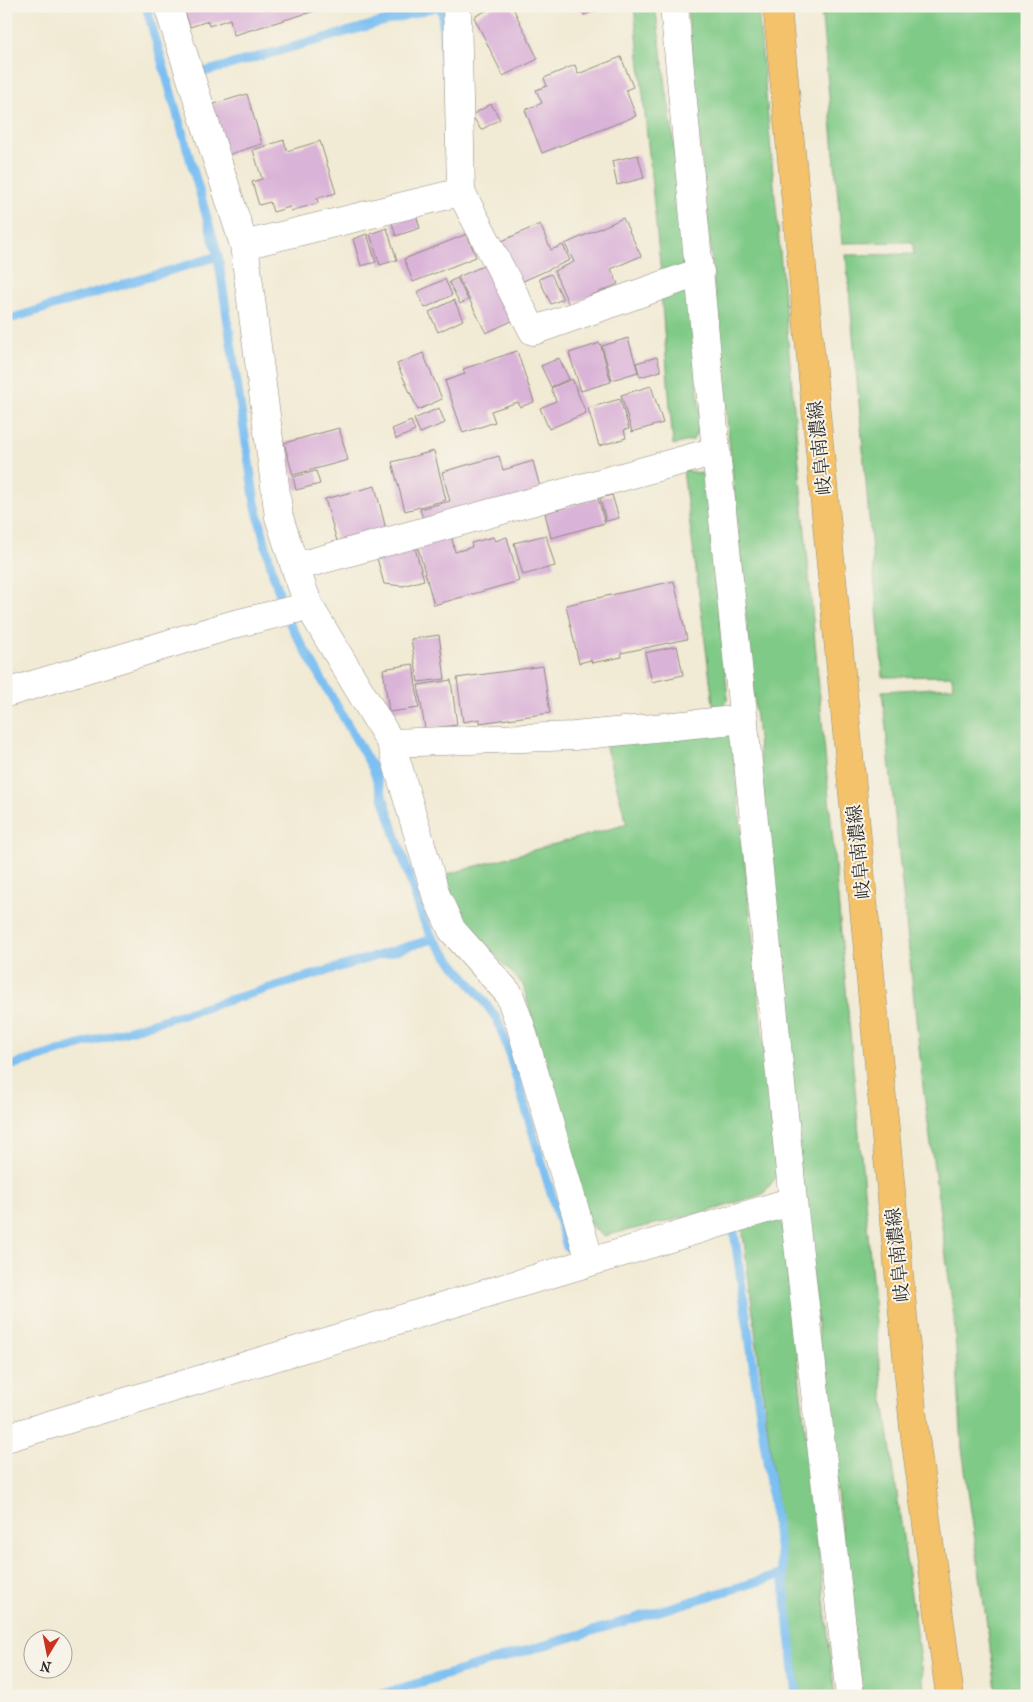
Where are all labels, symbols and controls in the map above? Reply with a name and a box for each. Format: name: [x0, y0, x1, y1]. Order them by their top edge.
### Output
street label: 岐阜南濃線: [804, 399, 836, 496]
street label: 岐阜南濃線: [843, 803, 875, 900]
street label: 岐阜南濃線: [882, 1206, 914, 1303]
north arrow: [22, 1630, 72, 1680]
text: N: [39, 1657, 53, 1676]

